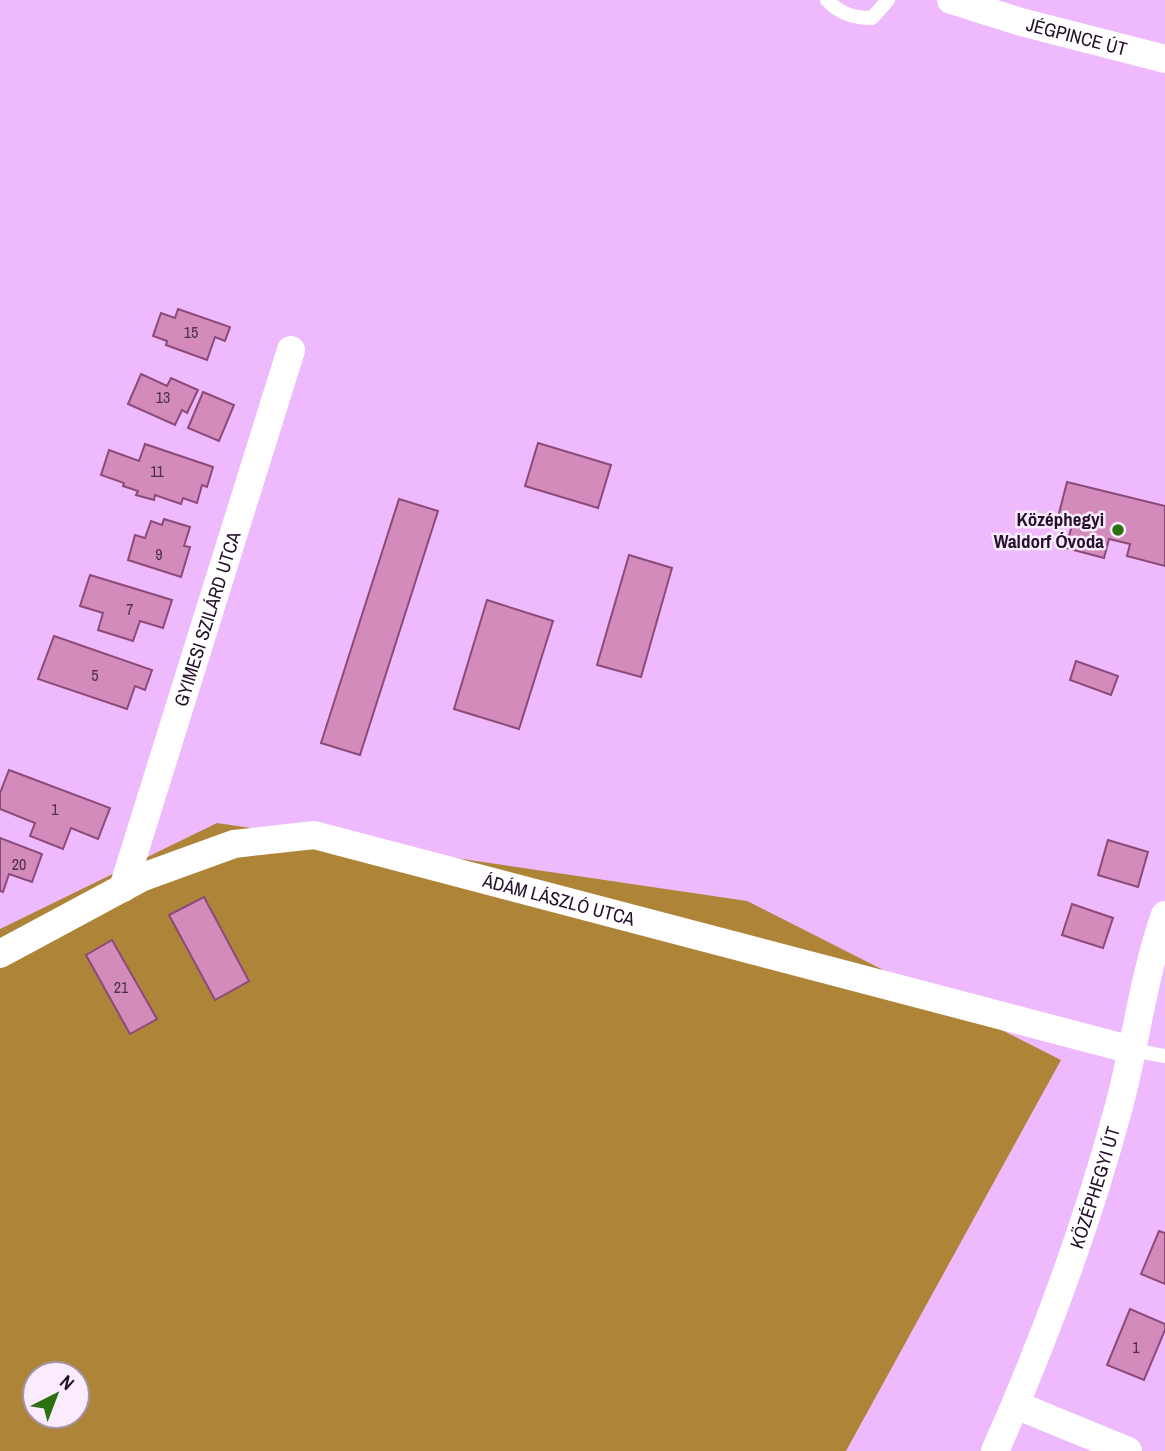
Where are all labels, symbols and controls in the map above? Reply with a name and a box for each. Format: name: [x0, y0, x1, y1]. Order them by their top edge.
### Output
street label: JÉGPINCE ÚT: [1024, 11, 1130, 62]
house number: 15: [184, 321, 198, 343]
house number: 13: [156, 386, 170, 408]
house number: 11: [150, 460, 165, 482]
place label: Középhegyi Waldorf Óvoda: [994, 506, 1104, 554]
marker: Középhegyi Waldorf Óvoda: [1110, 522, 1126, 538]
street label: GYIMESI SZILÁRD UTCA: [168, 528, 247, 710]
house number: 9: [155, 543, 163, 565]
house number: 7: [126, 598, 134, 620]
house number: 5: [91, 664, 99, 686]
house number: 1: [51, 798, 59, 820]
house number: 20: [12, 853, 26, 875]
street label: ÁDÁM LÁSZLÓ UTCA: [479, 867, 638, 932]
house number: 21: [114, 976, 129, 998]
street label: KÖZÉPHEGYI ÚT: [1063, 1123, 1126, 1252]
house number: 1: [1132, 1336, 1140, 1358]
north arrow: [21, 1360, 91, 1430]
text: N: [54, 1369, 80, 1396]

